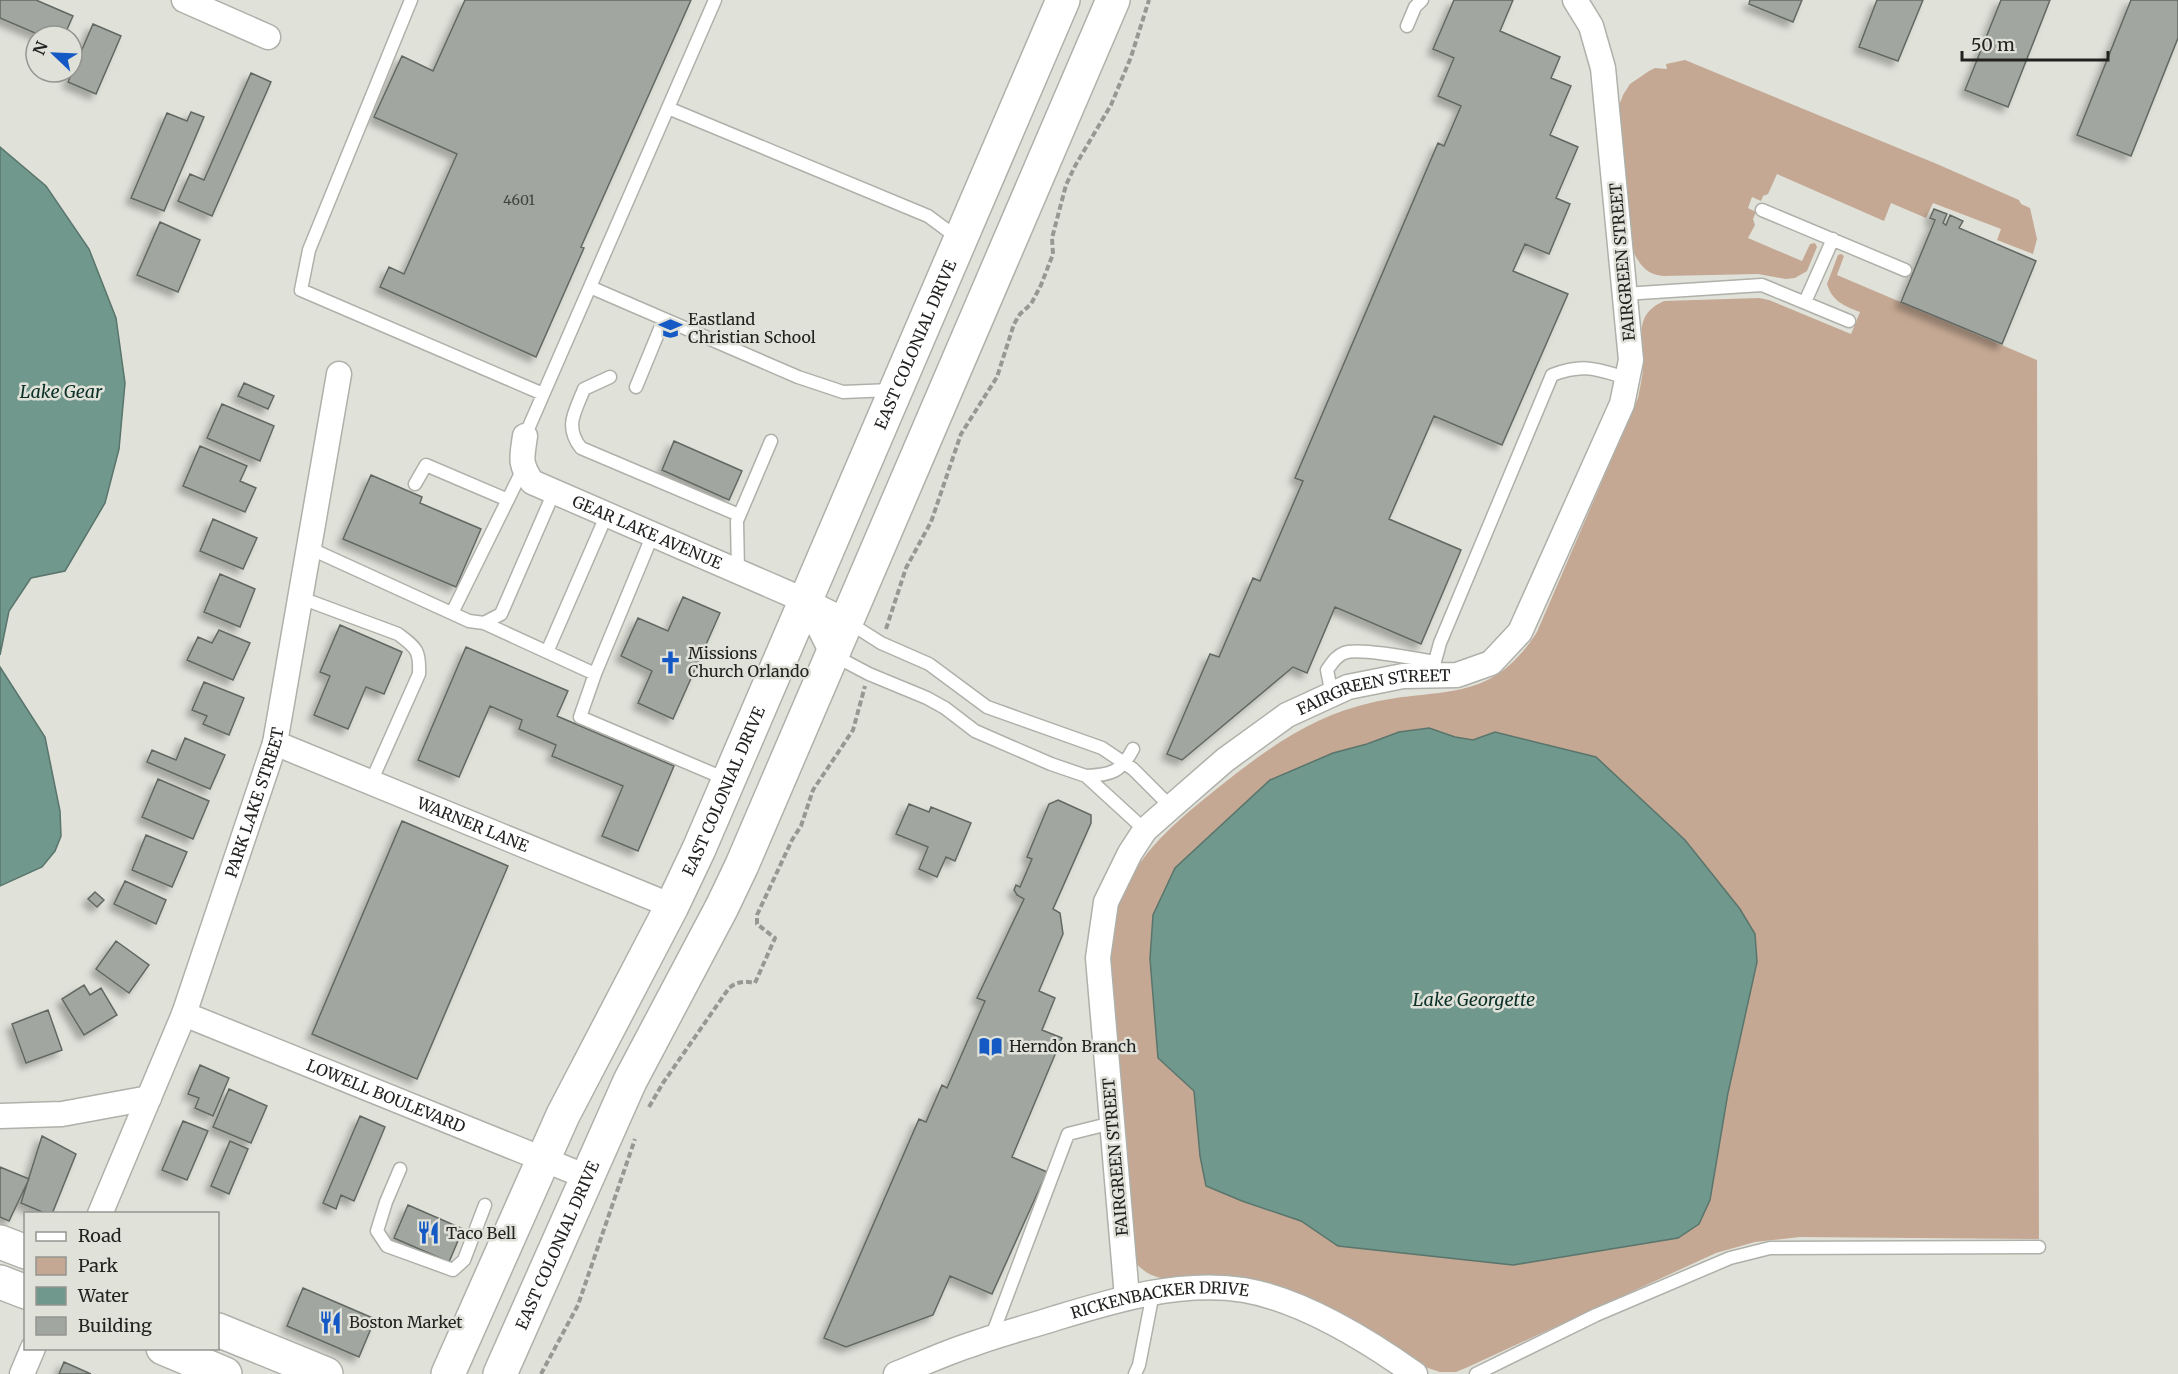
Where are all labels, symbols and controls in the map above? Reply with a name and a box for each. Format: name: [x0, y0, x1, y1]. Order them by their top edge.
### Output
north arrow: [24, 24, 84, 84]
scale bar: [1962, 24, 2108, 62]
text: 50 m: [1971, 33, 2015, 56]
text: N: [29, 38, 52, 58]
street label: FAIRGREEN STREET: [1605, 182, 1639, 342]
house number: 4601: [503, 191, 535, 209]
street label: EAST COLONIAL DRIVE: [870, 256, 961, 432]
place label: Eastland Christian School: [688, 309, 816, 347]
school or university icon: Eastland Christian School: [657, 315, 683, 341]
water label: Lake Gear: [20, 380, 103, 403]
street label: GEAR LAKE AVENUE: [569, 491, 726, 574]
place label: Missions Church Orlando: [688, 643, 809, 681]
church icon: Missions Church Orlando: [657, 649, 683, 675]
street label: FAIRGREEN STREET: [1294, 665, 1451, 719]
street label: EAST COLONIAL DRIVE: [678, 703, 769, 879]
street label: PARK LAKE STREET: [221, 726, 288, 880]
street label: WARNER LANE: [413, 792, 532, 856]
water label: Lake Georgette: [1413, 988, 1535, 1011]
library icon: Herndon Branch: [978, 1033, 1004, 1059]
place label: Herndon Branch: [1009, 1036, 1137, 1056]
street label: LOWELL BOULEVARD: [304, 1055, 468, 1137]
street label: FAIRGREEN STREET: [1098, 1077, 1132, 1237]
street label: EAST COLONIAL DRIVE: [511, 1157, 604, 1333]
legend: [24, 1212, 219, 1350]
restaurant icon: Taco Bell: [415, 1220, 441, 1246]
place label: Taco Bell: [446, 1223, 516, 1243]
text: Road: [78, 1224, 122, 1247]
text: Park: [78, 1254, 119, 1277]
street label: RICKENBACKER DRIVE: [1068, 1277, 1251, 1323]
text: Water: [77, 1284, 129, 1307]
restaurant icon: Boston Market: [318, 1309, 344, 1335]
place label: Boston Market: [349, 1312, 463, 1332]
text: Building: [78, 1314, 152, 1337]

